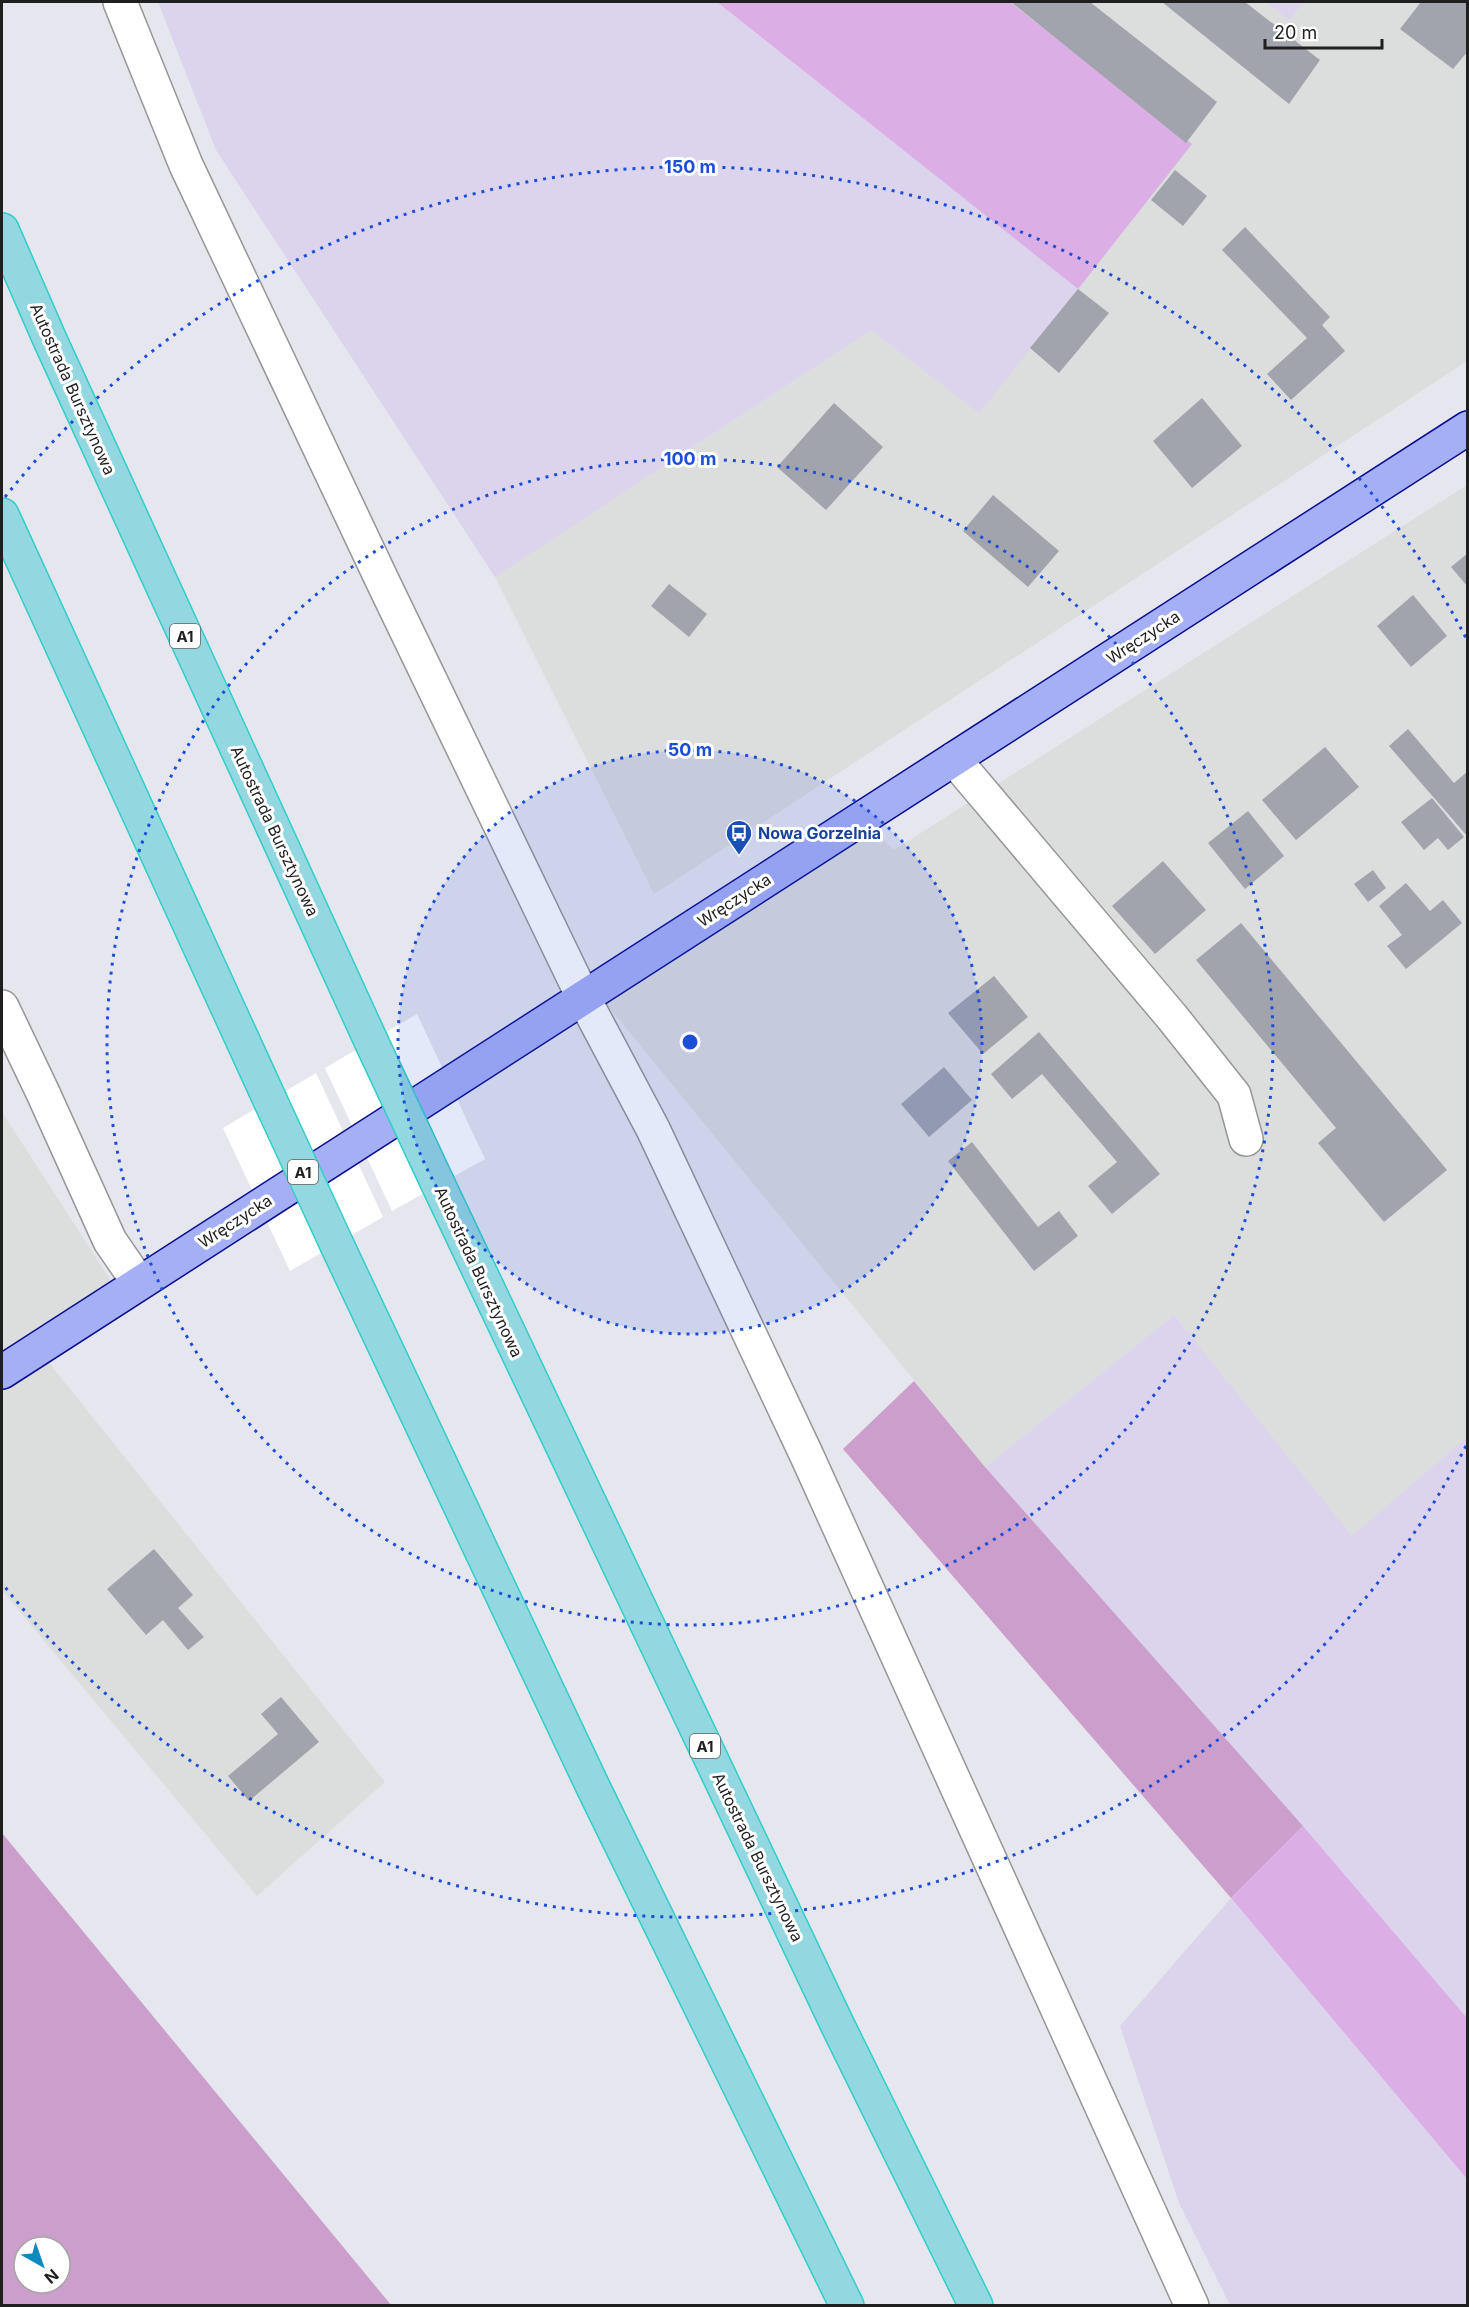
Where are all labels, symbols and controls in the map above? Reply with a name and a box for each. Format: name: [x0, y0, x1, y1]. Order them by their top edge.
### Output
scale bar: [1265, 12, 1382, 50]
text: 20 m: [1274, 22, 1317, 43]
text: 150 m: [664, 156, 716, 177]
street label: Autostrada Bursztynowa: [26, 300, 120, 478]
text: 100 m: [664, 448, 716, 469]
street label: Wręczycka: [1102, 606, 1184, 668]
road number: A1: [170, 624, 200, 648]
text: 50 m: [668, 739, 712, 760]
street label: Autostrada Bursztynowa: [227, 743, 323, 919]
bus stop icon: Nowa Gorzelnia: [724, 818, 754, 856]
place label: Nowa Gorzelnia: [758, 823, 881, 843]
street label: Wręczycka: [693, 869, 775, 931]
centre of rings: [680, 1032, 700, 1052]
road number: A1: [288, 1160, 318, 1184]
street label: Autostrada Bursztynowa: [431, 1184, 527, 1360]
street label: Wręczycka: [194, 1190, 276, 1252]
road number: A1: [690, 1734, 720, 1758]
street label: Autostrada Bursztynowa: [708, 1769, 808, 1945]
north arrow: [12, 2235, 72, 2295]
text: N: [41, 2265, 63, 2288]

